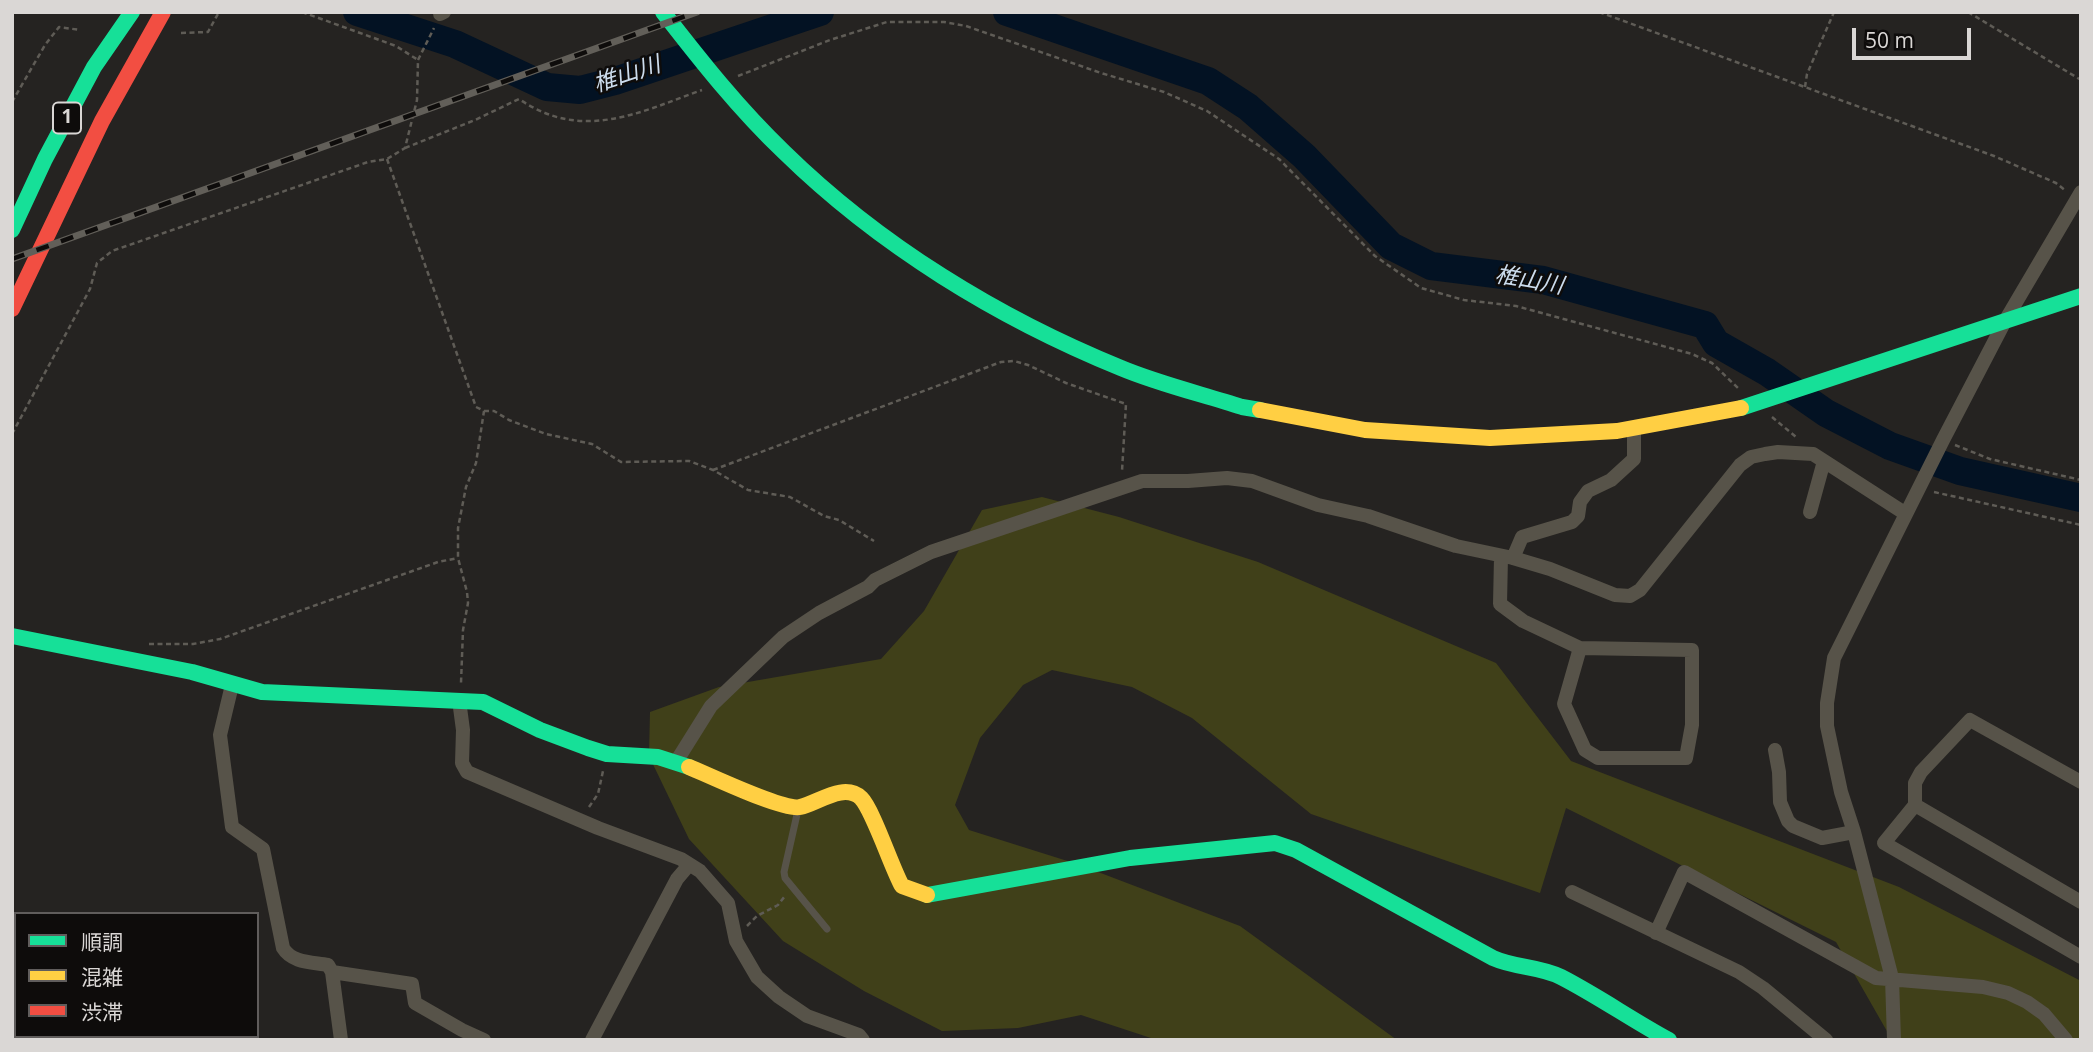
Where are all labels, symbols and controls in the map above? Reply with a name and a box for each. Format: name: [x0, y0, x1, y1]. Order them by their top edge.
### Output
scale bar: [1855, 14, 1974, 58]
text: 50 m: [1865, 26, 1914, 54]
water label: 椎山川: [590, 51, 664, 99]
road number: 1: [53, 102, 81, 134]
water label: 椎山川: [1493, 261, 1565, 301]
legend: [14, 912, 259, 1038]
text: 順調: [81, 928, 123, 956]
text: 混雑: [81, 963, 123, 991]
text: 渋滞: [81, 998, 123, 1026]

